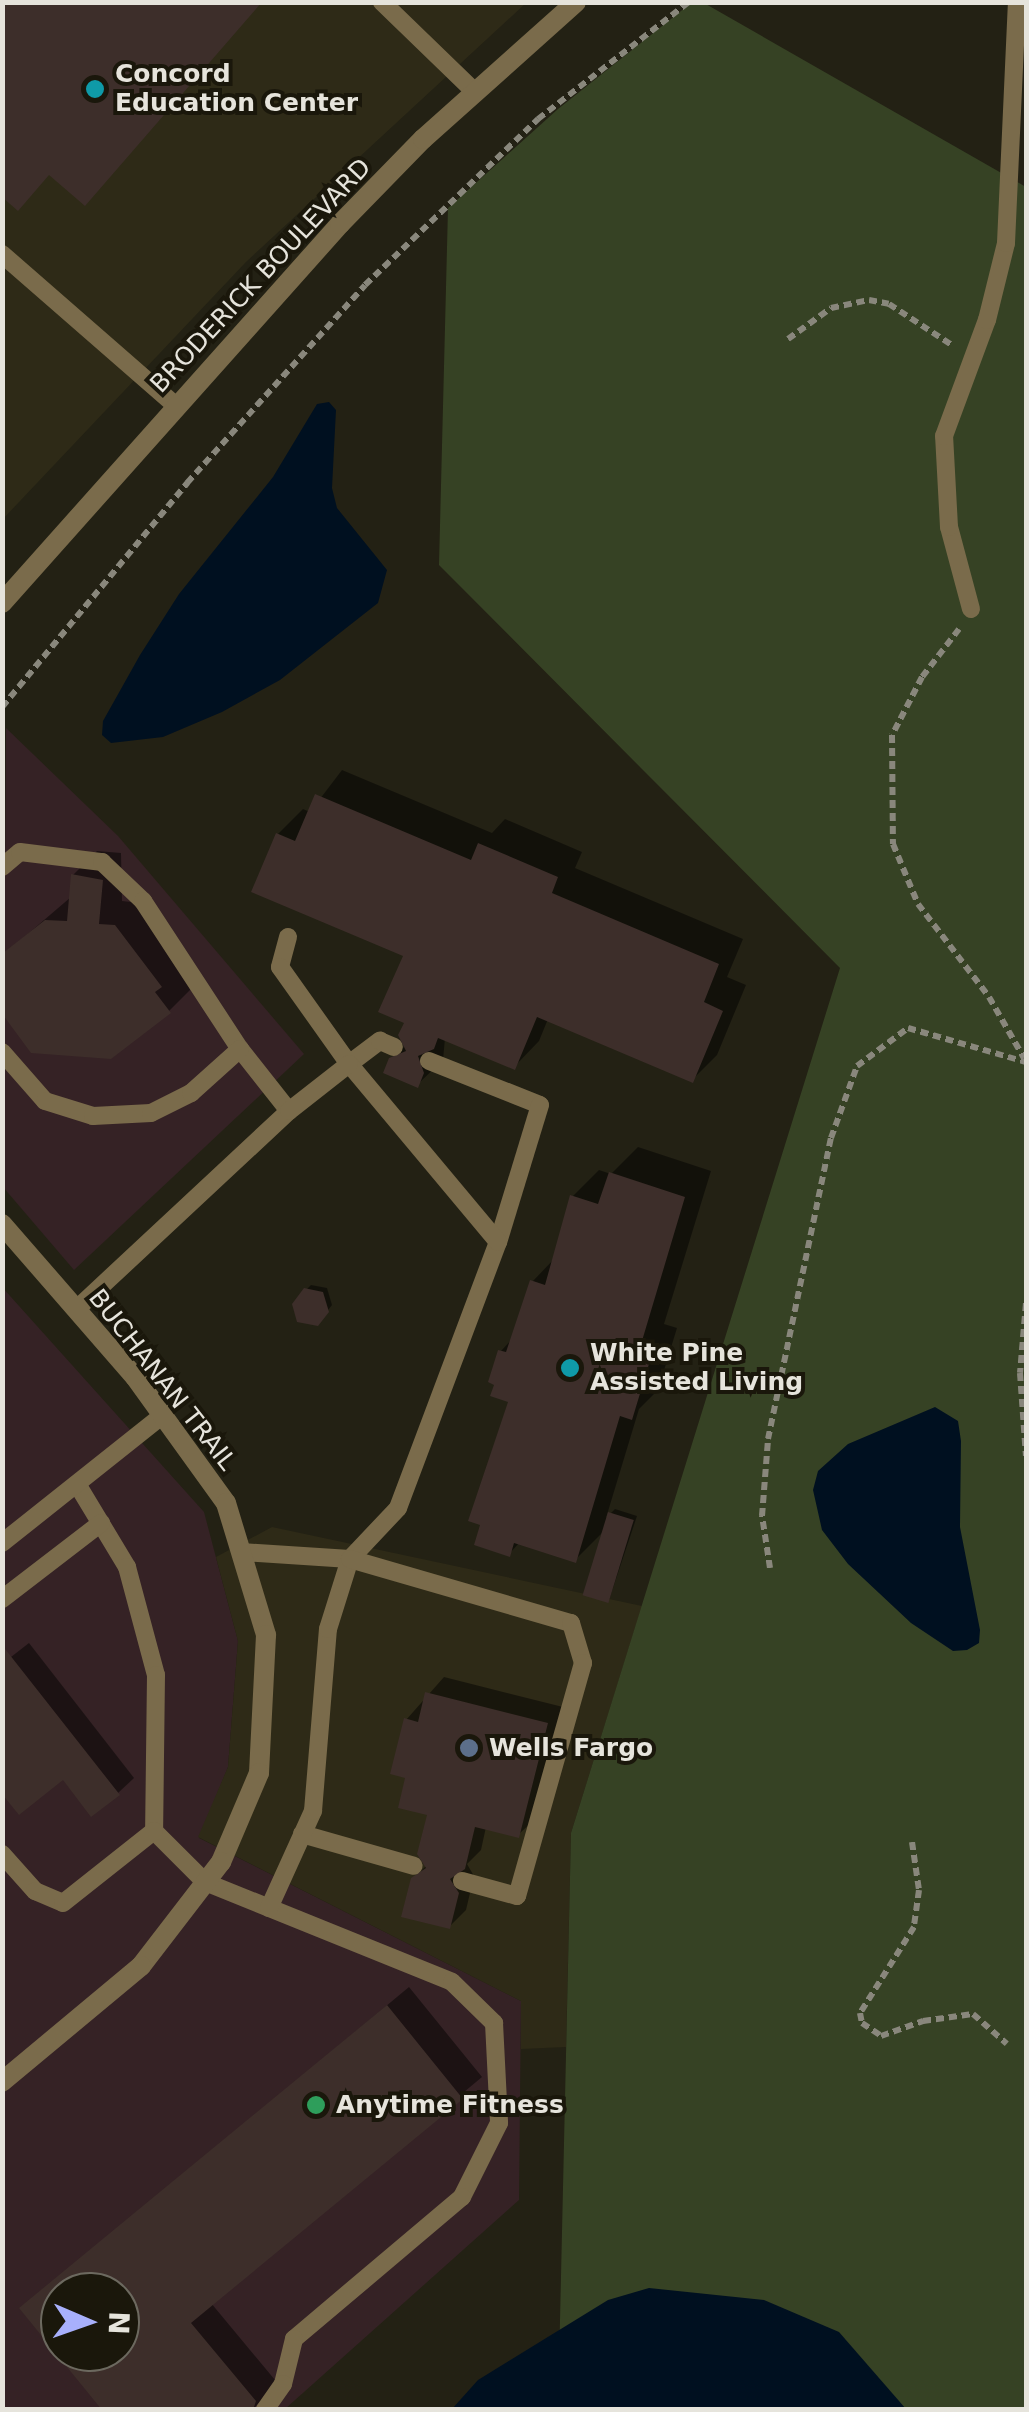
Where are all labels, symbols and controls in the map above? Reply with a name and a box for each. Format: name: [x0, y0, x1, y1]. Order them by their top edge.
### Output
place label: Concord Education Center: [115, 60, 358, 119]
marker: Concord Education Center: [84, 78, 106, 100]
street label: BRODERICK BOULEVARD: [145, 153, 377, 399]
street label: BUCHANAN TRAIL: [82, 1284, 242, 1476]
place label: White Pine Assisted Living: [590, 1339, 803, 1398]
marker: White Pine Assisted Living: [559, 1357, 581, 1379]
place label: Wells Fargo: [489, 1733, 653, 1763]
marker: Wells Fargo: [458, 1737, 480, 1759]
place label: Anytime Fitness: [336, 2090, 564, 2120]
marker: Anytime Fitness: [305, 2094, 327, 2116]
north arrow: [40, 2272, 140, 2372]
text: N: [102, 2311, 135, 2335]

